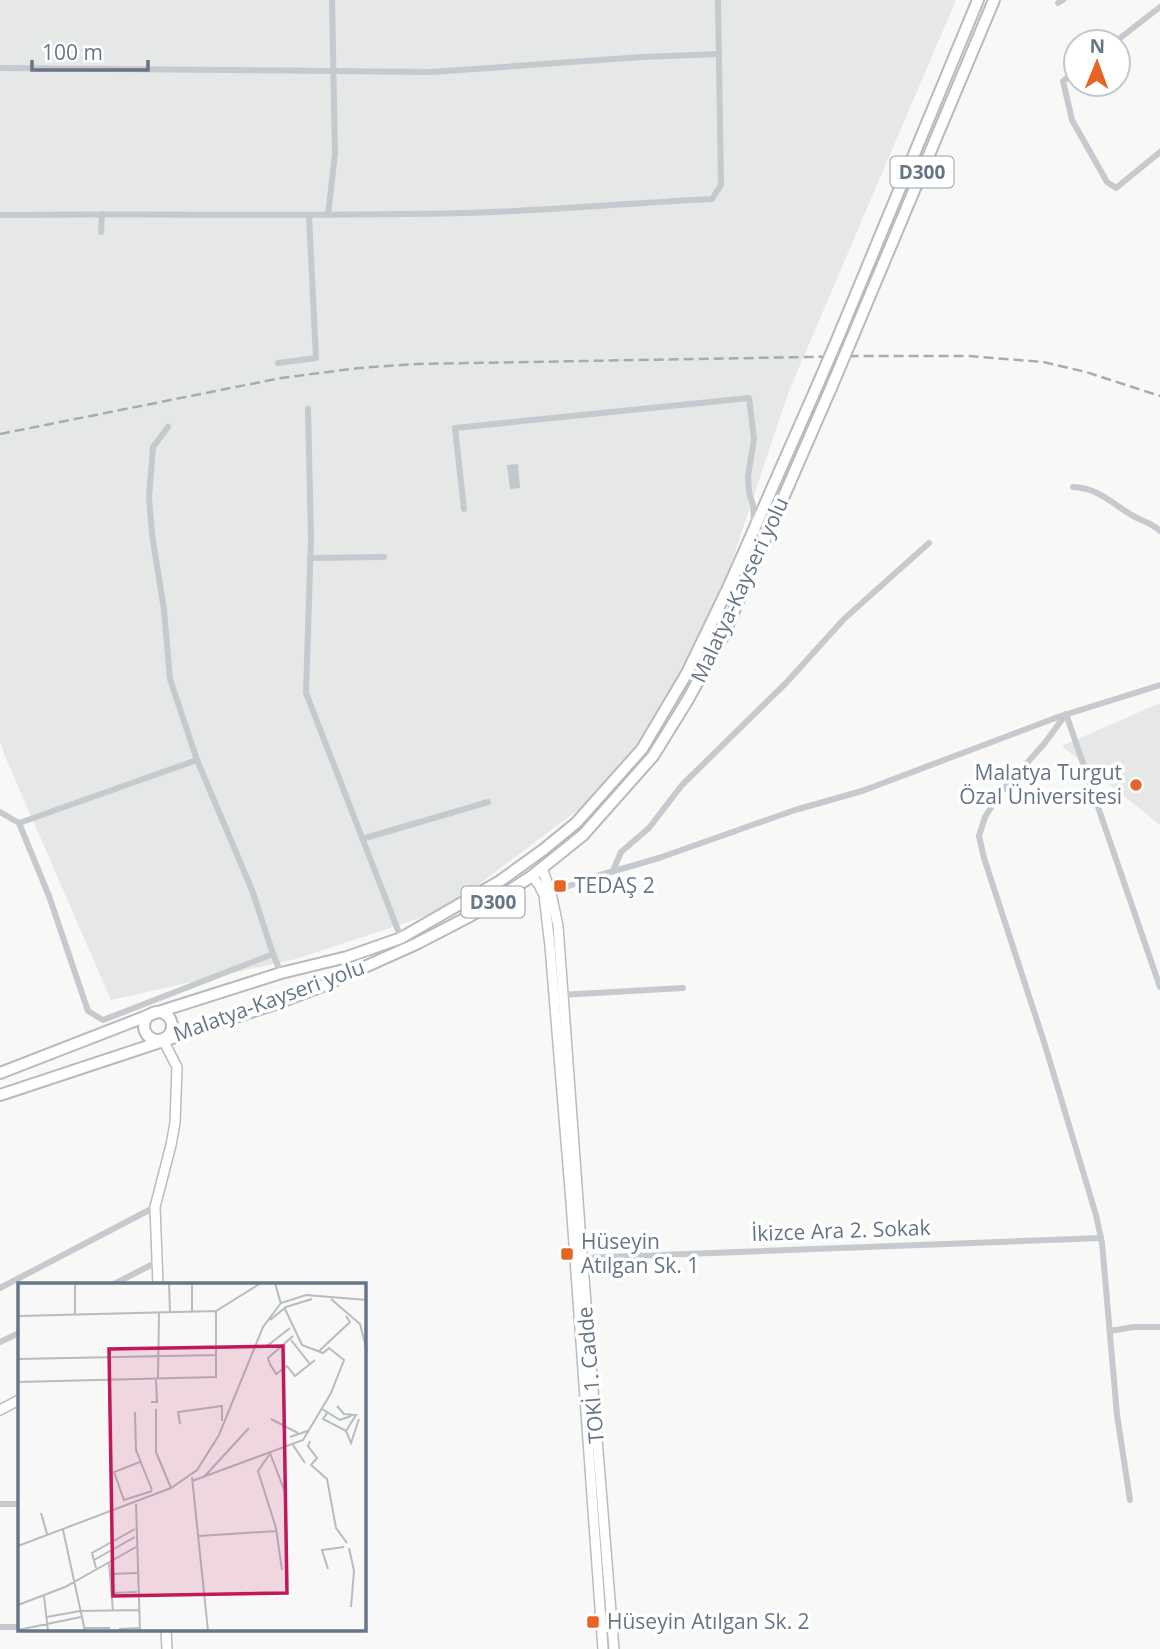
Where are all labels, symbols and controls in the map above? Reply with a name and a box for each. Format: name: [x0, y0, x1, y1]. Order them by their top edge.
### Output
scale bar: [32, 28, 147, 72]
north arrow: [1062, 28, 1132, 98]
text: N: [1089, 33, 1105, 59]
text: 100 m: [42, 38, 103, 66]
road number: D300: [890, 156, 954, 188]
street label: Malatya-Kayseri yolu: [684, 492, 794, 687]
place label: Malatya Turgut Özal Üniversitesi: [959, 758, 1122, 810]
marker: Malatya Turgut Özal Üniversitesi: [1128, 777, 1144, 793]
place label: TEDAŞ 2: [574, 871, 655, 899]
marker: TEDAŞ 2: [552, 878, 568, 894]
road number: D300: [462, 887, 524, 918]
street label: Malatya-Kayseri yolu: [169, 952, 368, 1048]
street label: İkizce Ara 2. Sokak: [751, 1213, 931, 1247]
place label: Hüseyin Atılgan Sk. 1: [581, 1227, 699, 1279]
marker: Hüseyin Atılgan Sk. 1: [559, 1246, 575, 1262]
inset map: [18, 1283, 366, 1632]
street label: TOKİ 1. Cadde: [570, 1305, 610, 1445]
place label: Hüseyin Atılgan Sk. 2: [607, 1607, 810, 1635]
marker: Hüseyin Atılgan Sk. 2: [585, 1614, 601, 1630]

